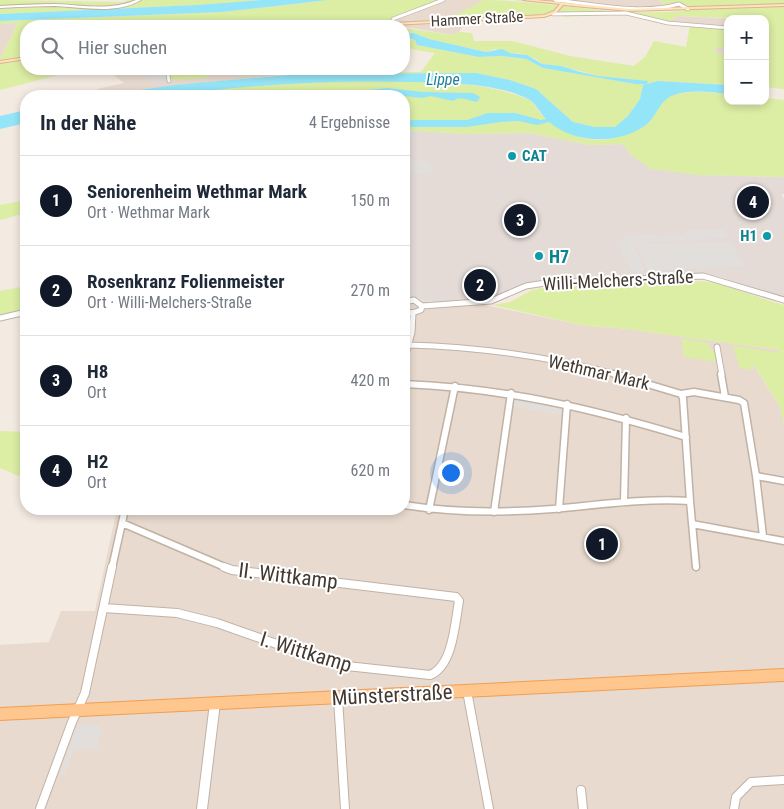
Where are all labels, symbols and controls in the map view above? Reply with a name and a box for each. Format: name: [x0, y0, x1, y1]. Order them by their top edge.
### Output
street label: Hammer Straße: [430, 8, 524, 30]
map controls: [724, 15, 769, 105]
button: +: [724, 15, 769, 60]
search box: [20, 20, 410, 75]
icon: search: [38, 34, 66, 62]
text: Hier suchen: [78, 36, 167, 59]
button: −: [724, 60, 769, 105]
water label: Lippe: [426, 70, 460, 89]
text: In der Nähe: [40, 111, 136, 135]
text: 4 Ergebnisse: [309, 113, 390, 132]
place label: CAT: [522, 147, 547, 165]
marker: CAT: [506, 150, 518, 162]
text: Seniorenheim Wethmar Mark: [87, 180, 307, 203]
pin: 4: [737, 183, 769, 221]
text: 1: [52, 191, 60, 210]
text: 150 m: [351, 191, 390, 210]
pin: 3: [504, 201, 536, 239]
text: Ort · Wethmar Mark: [87, 203, 210, 222]
place label: H1: [740, 227, 757, 245]
marker: H1: [761, 230, 773, 242]
place label: H7: [549, 246, 569, 267]
marker: H7: [533, 250, 545, 262]
pin: 2: [464, 266, 496, 304]
street label: Willi-Melchers-Straße: [542, 266, 694, 294]
text: Rosenkranz Folienmeister: [87, 270, 285, 293]
text: 2: [52, 281, 60, 300]
text: 270 m: [351, 281, 390, 300]
text: Ort · Willi-Melchers-Straße: [87, 293, 252, 312]
street label: Wethmar Mark: [546, 350, 652, 394]
text: H8: [87, 360, 108, 383]
text: 3: [52, 371, 60, 390]
text: 420 m: [351, 371, 390, 390]
text: Ort: [87, 383, 107, 402]
text: H2: [87, 450, 108, 473]
your location: [438, 460, 464, 486]
text: 4: [52, 461, 60, 480]
text: 620 m: [351, 461, 390, 480]
text: Ort: [87, 473, 107, 492]
pin: 1: [586, 525, 618, 563]
street label: II. Wittkamp: [237, 558, 339, 594]
street label: I. Wittkamp: [257, 627, 355, 677]
street label: Münsterstraße: [331, 680, 453, 710]

